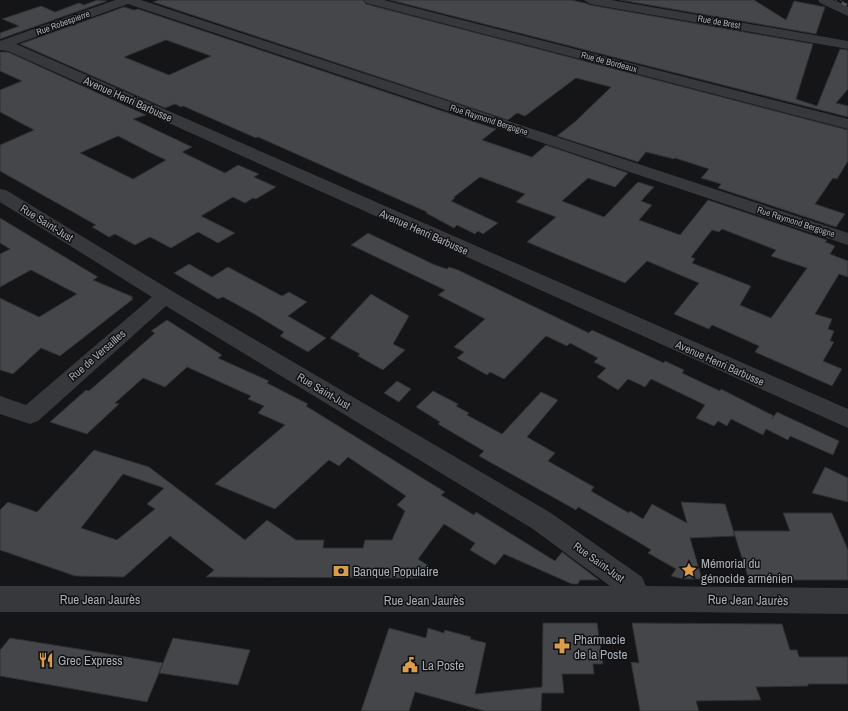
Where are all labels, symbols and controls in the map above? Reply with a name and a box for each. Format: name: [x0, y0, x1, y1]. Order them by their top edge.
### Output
street label: Rue Robespierre: [35, 8, 91, 38]
street label: Rue de Brest: [697, 12, 741, 32]
street label: Rue de Bordeaux: [580, 49, 639, 75]
street label: Avenue Henri Barbusse: [81, 73, 175, 125]
street label: Rue Raymond Bergogne: [449, 102, 529, 138]
street label: Rue Saint-Just: [18, 201, 76, 245]
street label: Rue Raymond Bergogne: [756, 204, 836, 240]
street label: Avenue Henri Barbusse: [377, 206, 471, 258]
street label: Rue de Versailles: [66, 326, 129, 383]
street label: Avenue Henri Barbusse: [673, 337, 767, 389]
street label: Rue Saint-Just: [295, 370, 354, 413]
street label: Rue Saint-Just: [571, 539, 628, 585]
place label: Mémorial du génocide arménien: [701, 555, 793, 587]
place icon: Mémorial du génocide arménien: [680, 561, 698, 579]
bank icon: Banque Populaire: [332, 562, 350, 580]
place label: Banque Populaire: [353, 563, 438, 580]
street label: Rue Jean Jaurès: [60, 591, 140, 608]
street label: Rue Jean Jaurès: [708, 591, 788, 609]
street label: Rue Jean Jaurès: [384, 592, 464, 609]
place label: Pharmacie de la Poste: [574, 631, 627, 663]
pharmacy icon: Pharmacie de la Poste: [553, 637, 571, 655]
restaurant icon: Grec Express: [37, 651, 55, 669]
place label: Grec Express: [58, 652, 123, 669]
public building icon: La Poste: [401, 656, 419, 674]
place label: La Poste: [422, 657, 464, 674]

